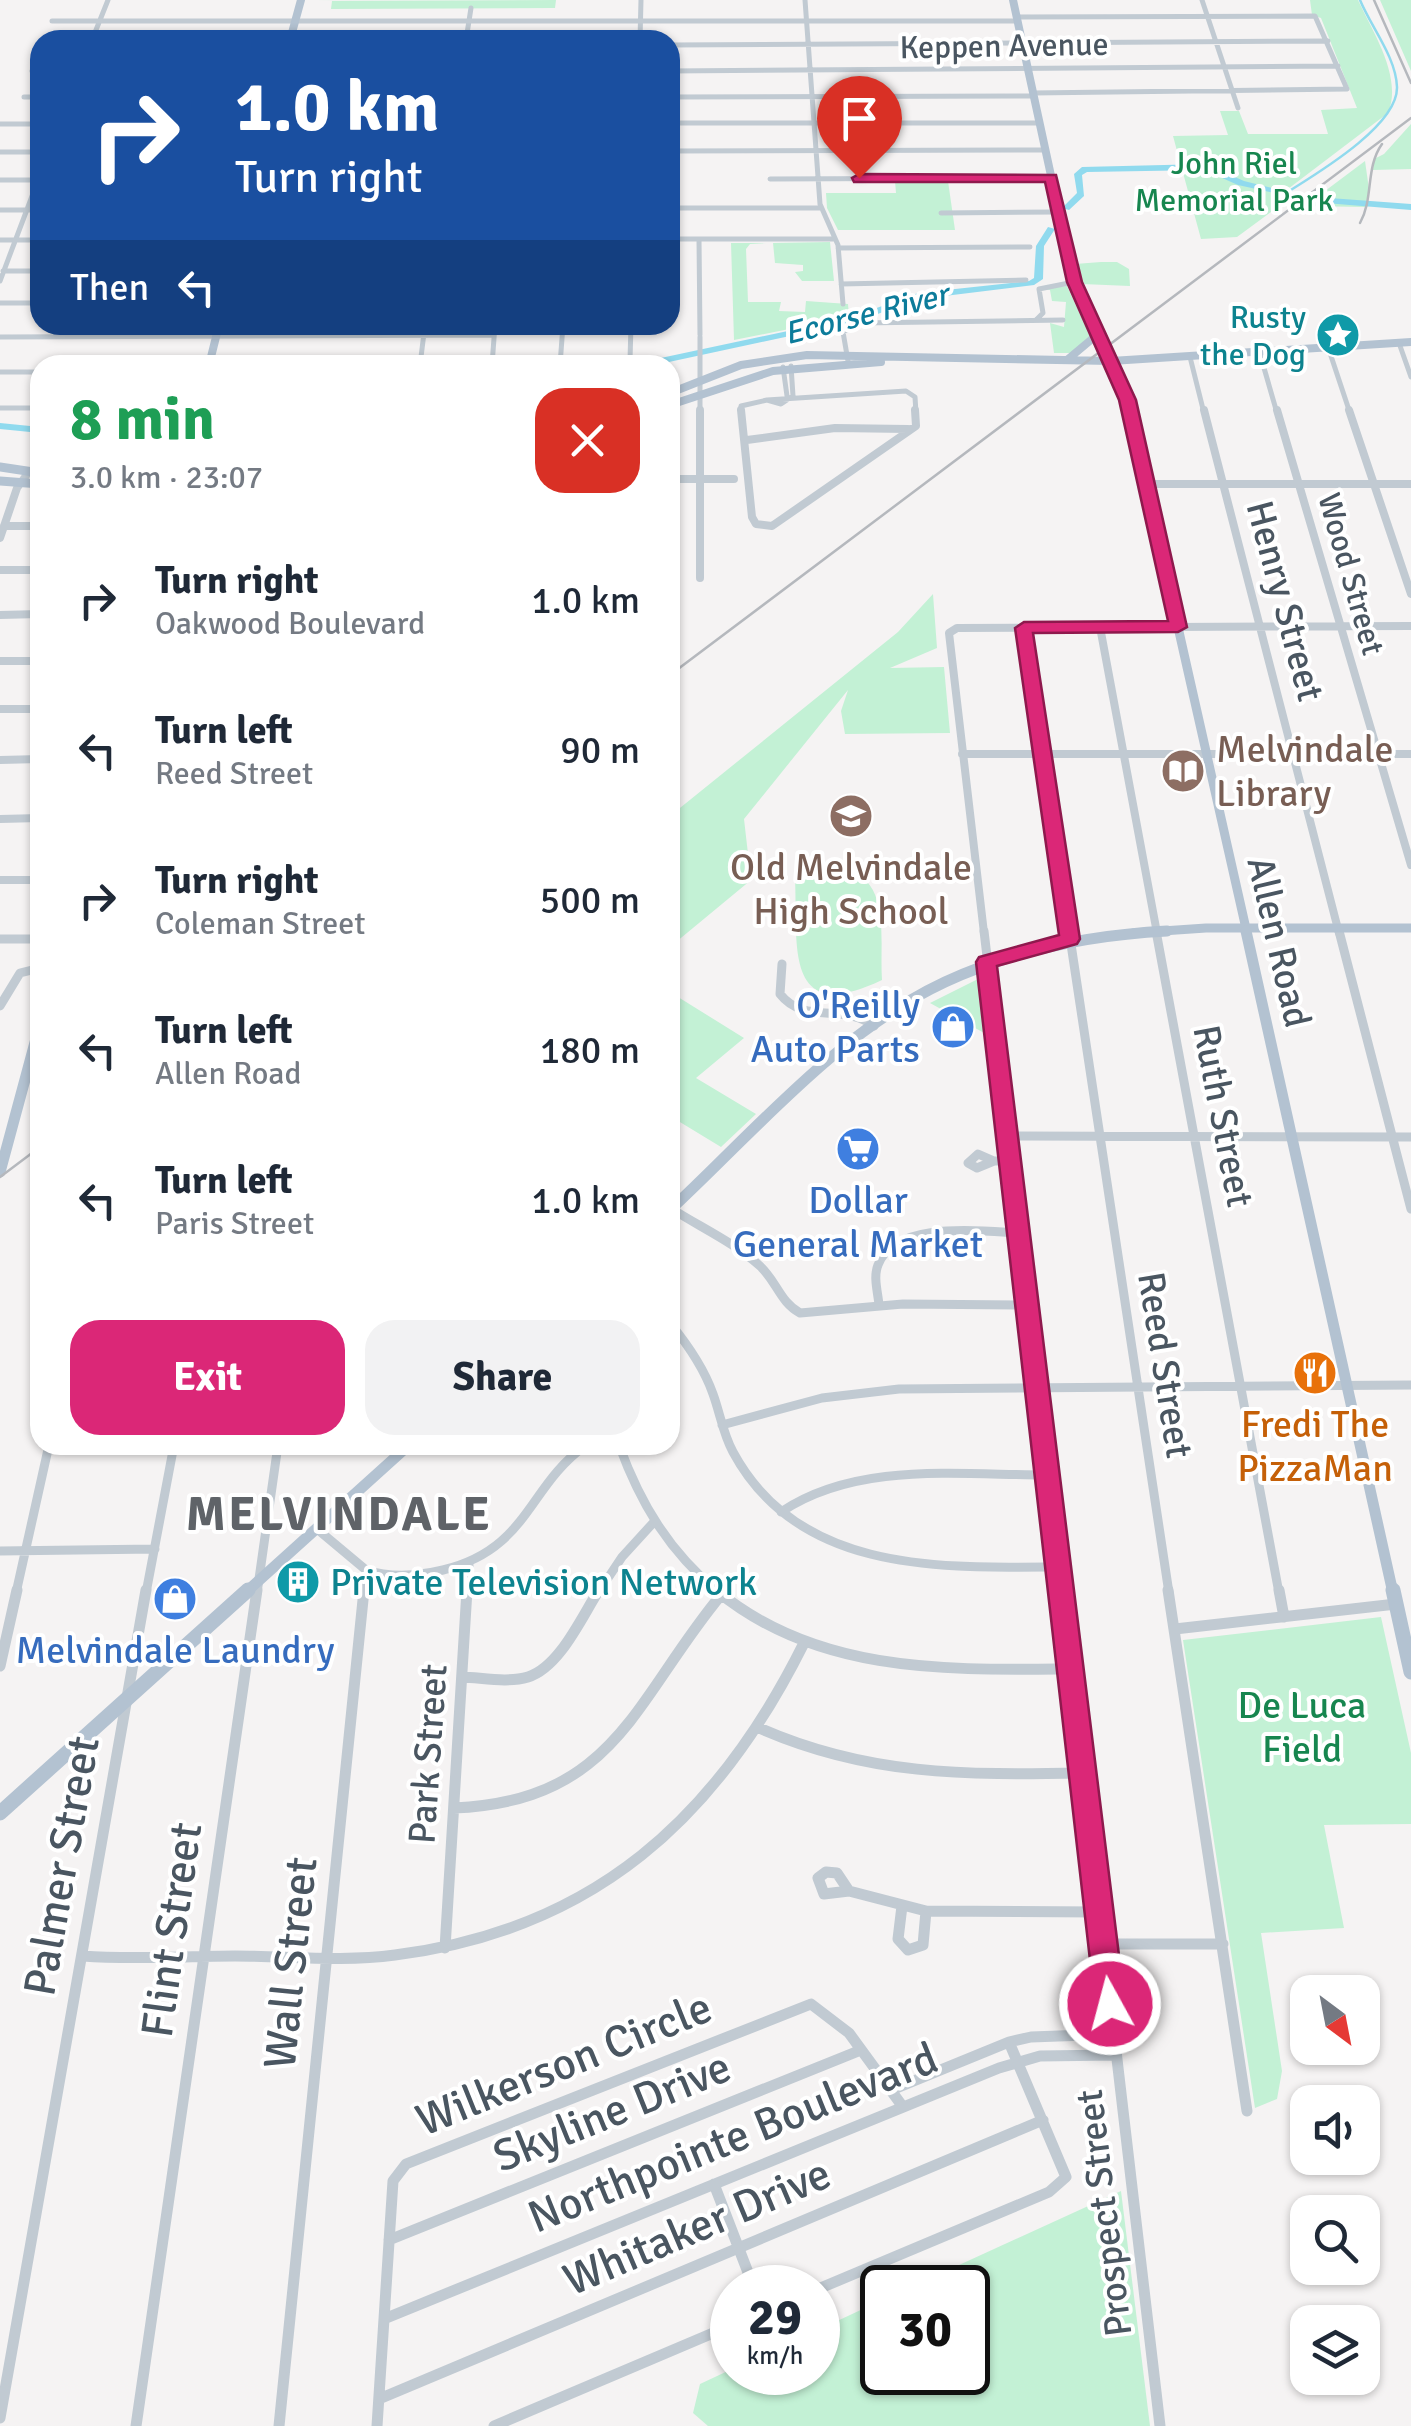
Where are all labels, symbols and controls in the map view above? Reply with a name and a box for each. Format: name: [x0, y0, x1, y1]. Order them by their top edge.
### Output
street label: Keppen Avenue: [899, 25, 1109, 67]
text: 1.0 km: [235, 64, 439, 150]
icon: right: [70, 70, 200, 200]
pin: [817, 76, 902, 179]
icon: arrive: [832, 91, 887, 146]
park label: John Riel Memorial Park: [1134, 144, 1334, 220]
text: Turn right: [235, 150, 423, 205]
icon: left: [169, 260, 224, 315]
text: Then: [70, 264, 149, 311]
water label: Ecorse River: [780, 274, 956, 353]
place label: Rusty the Dog: [1200, 298, 1306, 374]
place icon: Rusty the Dog: [1315, 312, 1361, 358]
text: 8 min: [70, 383, 215, 457]
button: close: [535, 388, 640, 493]
text: 3.0 km · 23:07: [70, 458, 263, 497]
street label: Wood Street: [1309, 489, 1393, 659]
street label: Henry Street: [1236, 496, 1334, 706]
text: Turn right: [155, 557, 319, 604]
icon: right: [70, 573, 125, 628]
text: 1.0 km: [531, 577, 640, 624]
text: Oakwood Boulevard: [155, 604, 425, 643]
text: Turn left: [155, 707, 293, 754]
icon: left: [70, 723, 125, 778]
place label: Melvindale Library: [1216, 726, 1394, 817]
text: 90 m: [560, 727, 640, 774]
library icon: Melvindale Library: [1160, 748, 1206, 794]
text: Reed Street: [155, 754, 313, 793]
school or university icon: Old Melvindale High School: [828, 793, 874, 839]
place label: Old Melvindale High School: [730, 844, 972, 935]
street label: Allen Road: [1237, 852, 1321, 1032]
text: Turn right: [155, 857, 319, 904]
icon: right: [70, 873, 125, 928]
text: 500 m: [540, 877, 640, 924]
text: Coleman Street: [155, 904, 365, 943]
place label: O'Reilly Auto Parts: [751, 982, 920, 1073]
shop icon: O'Reilly Auto Parts: [930, 1004, 976, 1050]
text: Turn left: [155, 1007, 293, 1054]
street label: Ruth Street: [1182, 1021, 1264, 1211]
icon: left: [70, 1023, 125, 1078]
text: 180 m: [540, 1027, 640, 1074]
text: Allen Road: [155, 1054, 301, 1093]
supermarket icon: Dollar General Market: [835, 1126, 881, 1172]
text: Turn left: [155, 1157, 293, 1204]
icon: left: [70, 1173, 125, 1228]
text: 1.0 km: [531, 1177, 640, 1224]
place label: Dollar General Market: [733, 1177, 983, 1268]
text: Paris Street: [155, 1204, 314, 1243]
street label: Reed Street: [1127, 1269, 1203, 1461]
button: Exit: [70, 1320, 345, 1435]
button: Share: [365, 1320, 640, 1435]
restaurant icon: Fredi The PizzaMan: [1292, 1350, 1338, 1396]
place label: Fredi The PizzaMan: [1237, 1401, 1393, 1492]
district label: MELVINDALE: [186, 1485, 492, 1544]
building icon: Private Television Network: [275, 1559, 321, 1605]
place label: Private Television Network: [330, 1559, 757, 1606]
shop icon: Melvindale Laundry: [152, 1576, 198, 1622]
place label: Melvindale Laundry: [16, 1627, 335, 1674]
street label: Park Street: [398, 1662, 458, 1846]
park label: De Luca Field: [1238, 1682, 1366, 1773]
street label: Palmer Street: [12, 1732, 112, 2000]
street label: Flint Street: [130, 1819, 214, 2041]
street label: Wall Street: [253, 1854, 329, 2072]
position arrow: [1058, 1952, 1162, 2056]
north arrow: [1290, 1975, 1380, 2065]
map controls: [1290, 1975, 1380, 2395]
street label: Wilkerson Circle: [408, 1980, 720, 2148]
street label: Northpointe Boulevard: [520, 2031, 946, 2245]
street label: Skyline Drive: [485, 2039, 739, 2185]
button: sound: [1290, 2085, 1380, 2175]
street label: Prospect Street: [1066, 2087, 1142, 2339]
street label: Whitaker Drive: [555, 2146, 839, 2308]
button: search: [1290, 2195, 1380, 2285]
speed limit sign: 30: [860, 2265, 990, 2395]
text: 29: [748, 2287, 802, 2349]
button: layers: [1290, 2305, 1380, 2395]
text: km/h: [747, 2340, 803, 2371]

